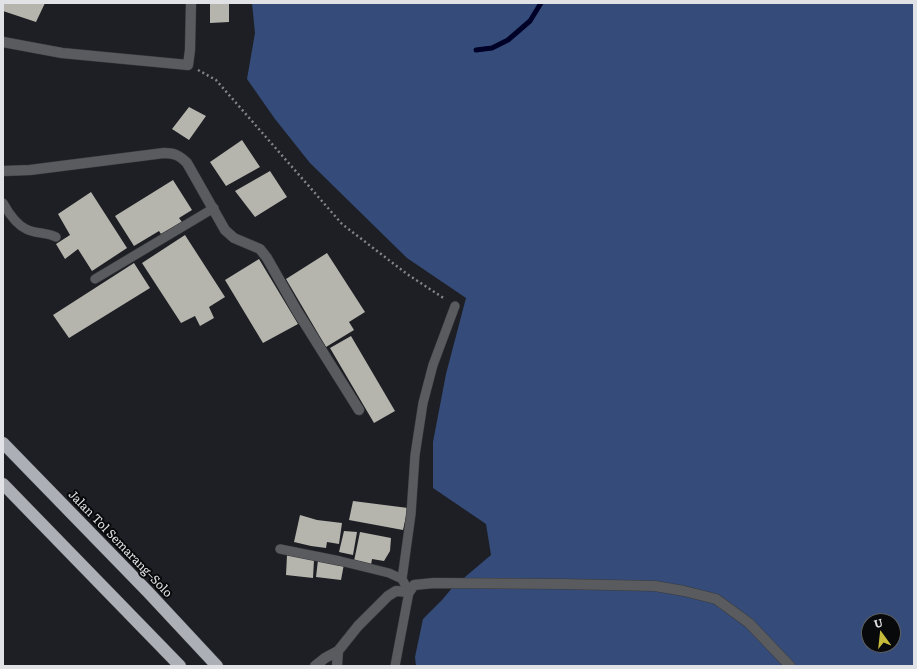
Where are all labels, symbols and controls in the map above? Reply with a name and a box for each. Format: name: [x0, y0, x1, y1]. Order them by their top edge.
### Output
street label: Jalan Tol Semarang–Solo: [65, 487, 175, 601]
north arrow: [861, 613, 901, 653]
text: U: [872, 614, 884, 631]

